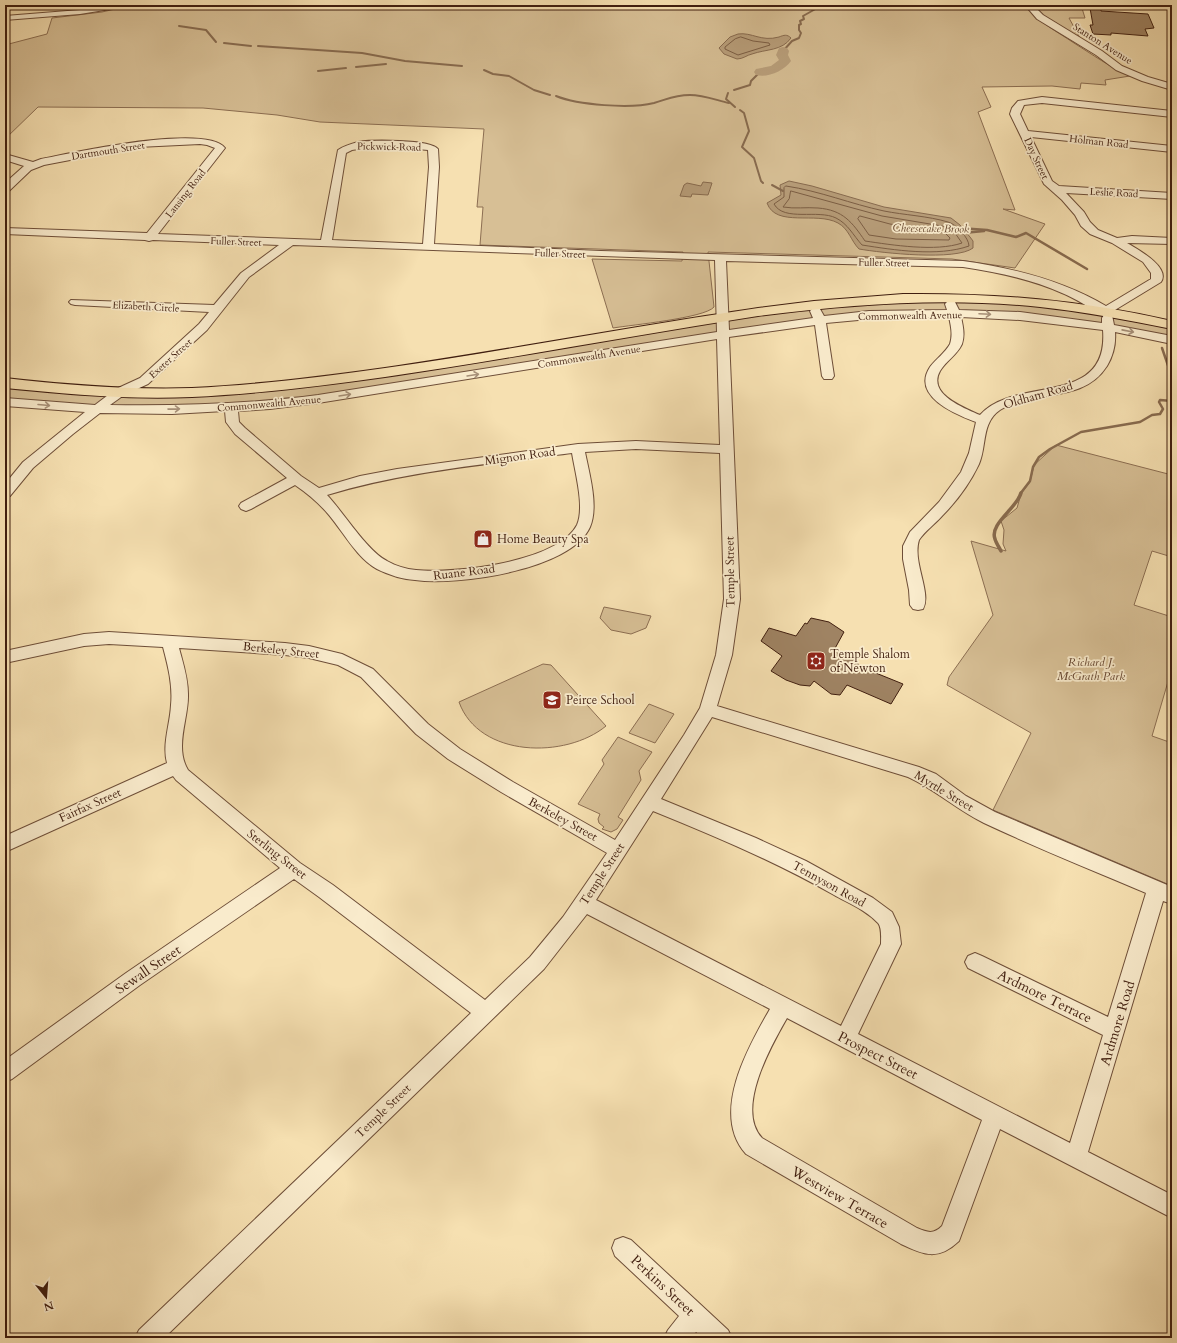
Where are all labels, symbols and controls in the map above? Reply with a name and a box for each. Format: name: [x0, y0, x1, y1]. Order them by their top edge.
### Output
street label: Stanton Avenue: [1070, 20, 1135, 68]
street label: Holman Road: [1069, 132, 1130, 152]
street label: Day Street: [1020, 135, 1052, 182]
street label: Dartmouth Street: [71, 138, 147, 164]
street label: Pickwick Road: [357, 139, 422, 155]
street label: Lansing Road: [162, 166, 210, 221]
street label: Leslie Road: [1089, 185, 1139, 201]
water label: Cheesecake Brook: [892, 220, 970, 237]
street label: Fuller Street: [210, 234, 263, 250]
street label: Fuller Street: [534, 246, 587, 262]
street label: Fuller Street: [858, 256, 911, 270]
street label: Elizabeth Circle: [112, 298, 180, 316]
street label: Commonwealth Avenue: [858, 308, 963, 324]
one-way arrow: [978, 311, 991, 318]
one-way arrow: [1121, 327, 1134, 335]
street label: Exeter Street: [146, 335, 196, 382]
street label: Commonwealth Avenue: [537, 342, 642, 372]
one-way arrow: [466, 371, 479, 379]
street label: Oldham Road: [1002, 377, 1075, 413]
one-way arrow: [338, 391, 351, 399]
street label: Commonwealth Avenue: [217, 392, 322, 416]
one-way arrow: [37, 402, 50, 409]
one-way arrow: [167, 406, 180, 413]
street label: Mignon Road: [484, 443, 557, 469]
shop icon: Home Beauty Spa: [472, 528, 494, 550]
place label: Home Beauty Spa: [497, 531, 589, 547]
street label: Temple Street: [721, 536, 739, 608]
street label: Ruane Road: [432, 560, 496, 584]
street label: Berkeley Street: [242, 638, 320, 662]
place label: Temple Shalom of Newton: [830, 646, 911, 676]
synagogue icon: Temple Shalom of Newton: [805, 650, 827, 672]
park label: Richard J. McGrath Park: [1057, 654, 1125, 684]
school or university icon: Peirce School: [541, 689, 563, 711]
place label: Peirce School: [566, 692, 635, 708]
street label: Myrtle Street: [911, 767, 977, 815]
street label: Fairfax Street: [56, 784, 124, 826]
street label: Berkeley Street: [526, 793, 601, 845]
street label: Sterling Street: [244, 826, 310, 883]
street label: Temple Street: [576, 840, 628, 908]
street label: Tennyson Road: [790, 857, 869, 911]
street label: Sewall Street: [112, 940, 185, 998]
street label: Ardmore Terrace: [994, 965, 1095, 1028]
street label: Ardmore Road: [1096, 978, 1140, 1068]
street label: Prospect Street: [834, 1027, 922, 1084]
street label: Temple Street: [352, 1080, 414, 1142]
street label: Westview Terrace: [787, 1161, 892, 1233]
street label: Perkins Street: [626, 1251, 699, 1320]
north arrow: [26, 1277, 66, 1317]
text: N: [42, 1298, 56, 1315]

